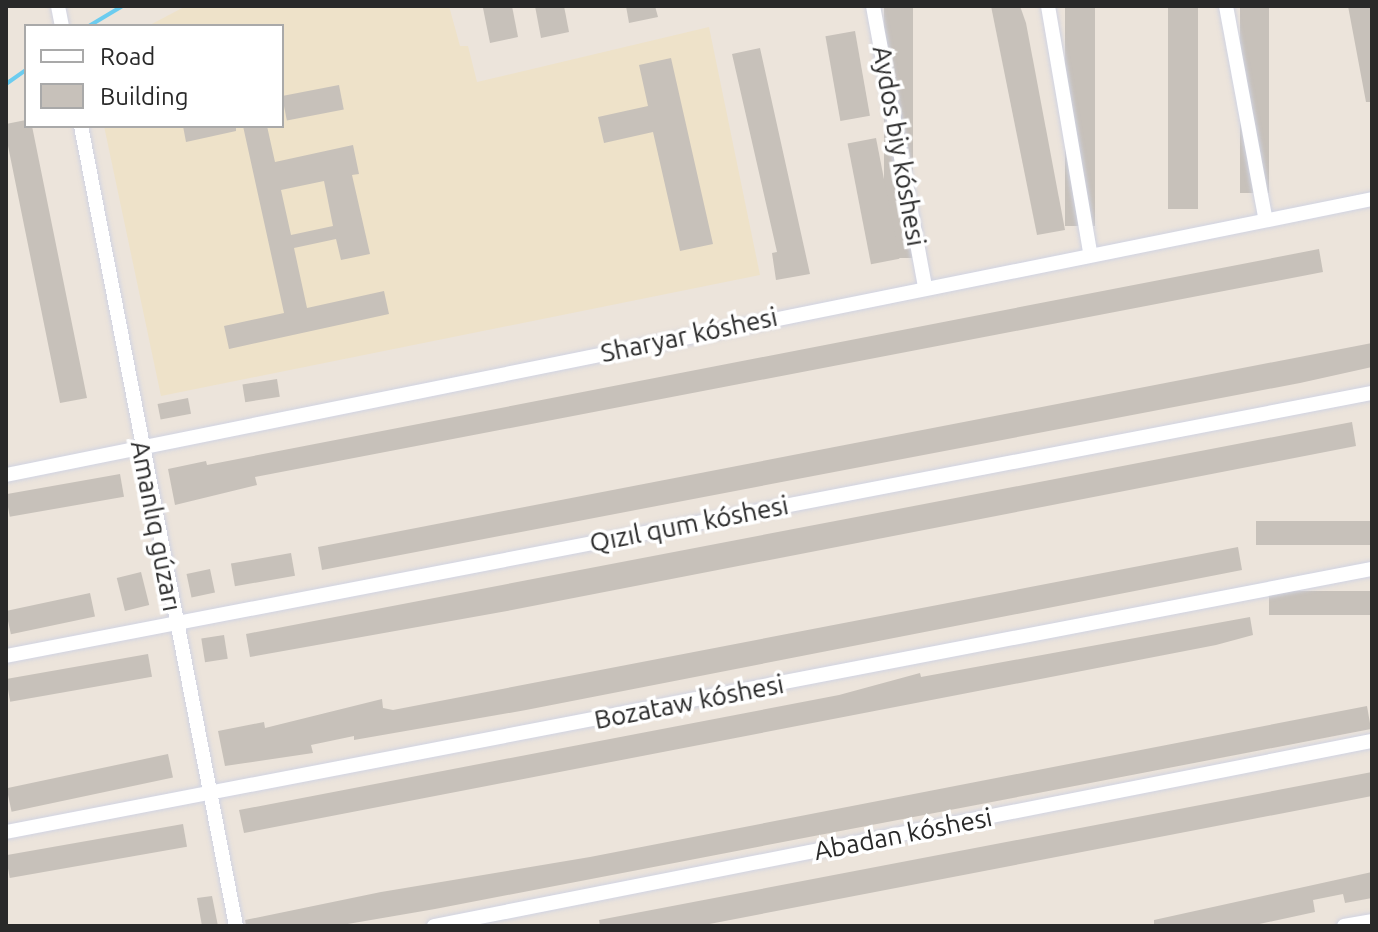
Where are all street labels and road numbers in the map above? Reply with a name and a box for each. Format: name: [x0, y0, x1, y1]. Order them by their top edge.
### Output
street label: Aydos biy kóshesi: [866, 43, 932, 249]
street label: Sharyar kóshesi: [598, 301, 780, 369]
street label: Amanlıq gúzarı: [124, 438, 188, 614]
street label: Qızıl qum kóshesi: [587, 489, 791, 559]
street label: Bozataw kóshesi: [592, 668, 786, 736]
street label: Abadan kóshesi: [811, 801, 995, 867]

